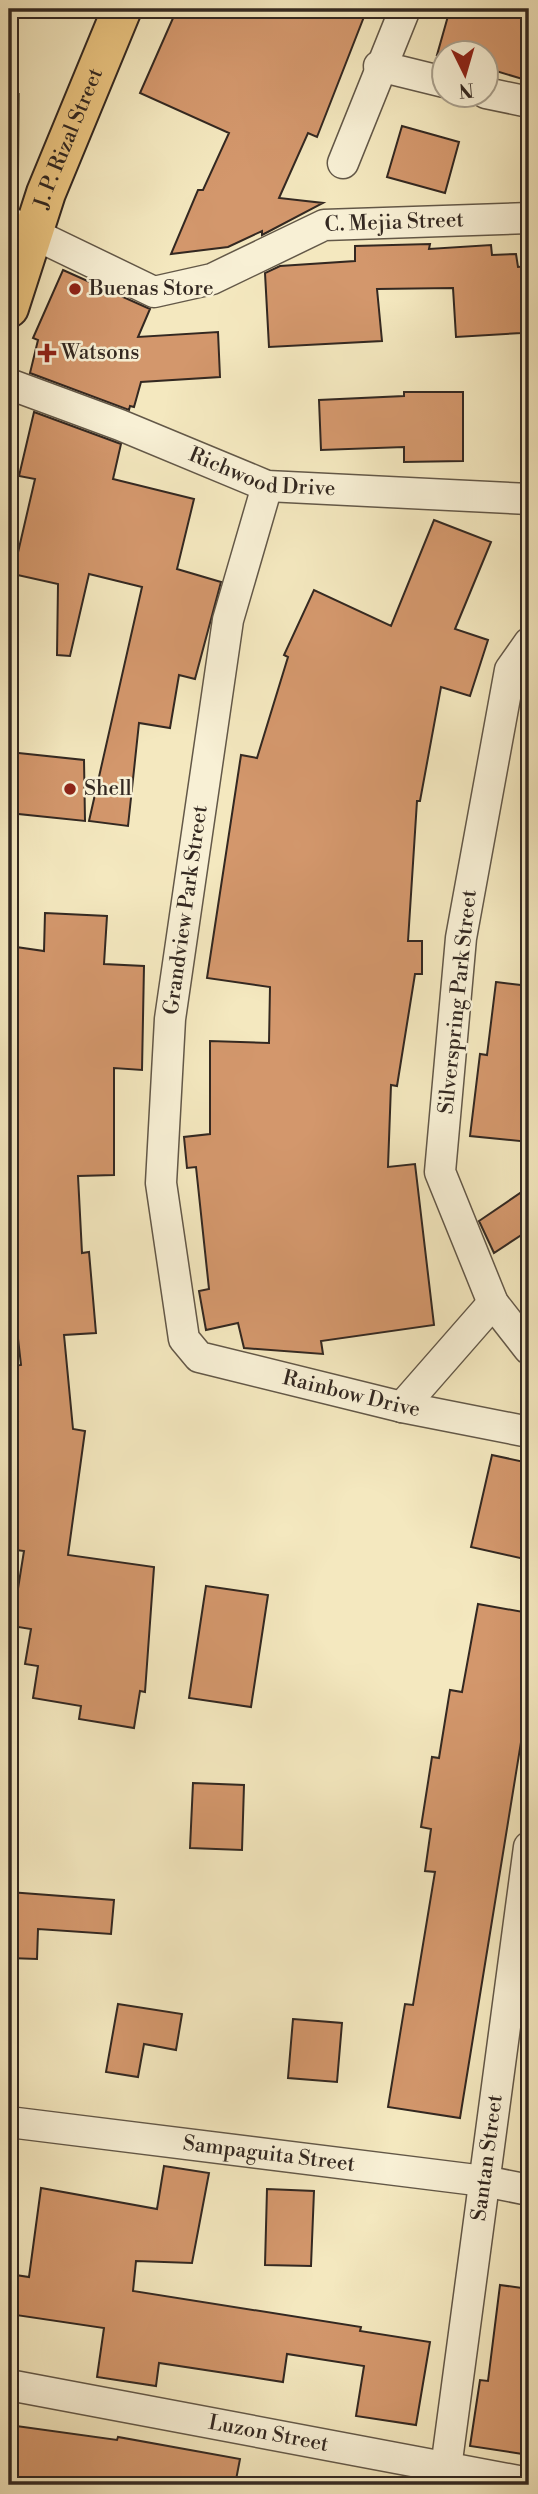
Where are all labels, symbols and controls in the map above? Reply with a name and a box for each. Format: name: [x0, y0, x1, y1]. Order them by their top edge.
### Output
north arrow: [430, 38, 500, 108]
street label: J. P. Rizal Street: [29, 64, 109, 213]
text: N: [458, 77, 475, 103]
street label: C. Mejia Street: [324, 207, 465, 238]
place label: Buenas Store: [88, 276, 214, 302]
marker: Buenas Store: [67, 281, 83, 297]
place label: Watsons: [60, 340, 139, 366]
marker: Watsons: [39, 345, 55, 361]
street label: Richwood Drive: [185, 442, 336, 502]
place label: Shell: [84, 776, 132, 802]
marker: Shell: [62, 781, 78, 797]
street label: Grandview Park Street: [158, 803, 214, 1017]
street label: Silverspring Park Street: [433, 888, 483, 1116]
street label: Rainbow Drive: [280, 1365, 422, 1423]
street label: Santan Street: [466, 2092, 509, 2223]
street label: Sampaguita Street: [181, 2131, 357, 2178]
street label: Luzon Street: [206, 2410, 331, 2458]

